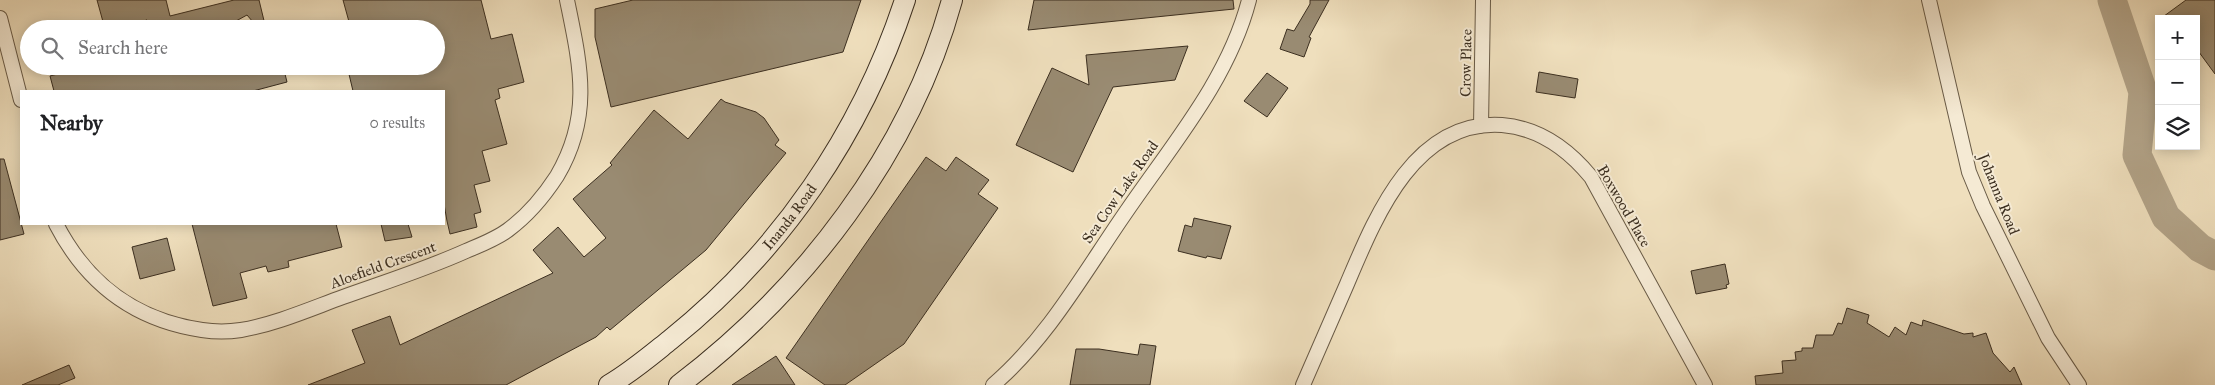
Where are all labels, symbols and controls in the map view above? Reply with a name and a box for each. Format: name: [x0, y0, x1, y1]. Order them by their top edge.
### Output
map controls: [2155, 15, 2200, 150]
button: +: [2155, 15, 2200, 60]
search box: [20, 20, 445, 75]
street label: Crow Place: [1456, 29, 1476, 97]
icon: search: [38, 34, 66, 62]
text: Search here: [78, 36, 168, 59]
button: −: [2155, 60, 2200, 105]
button: layers: [2155, 105, 2200, 150]
text: Nearby: [40, 110, 103, 136]
text: 0 results: [370, 113, 425, 132]
street label: Sea Cow Lake Road: [1078, 137, 1162, 247]
street label: Johanna Road: [1973, 149, 2024, 238]
street label: Boxwood Place: [1593, 162, 1655, 250]
street label: Inanda Road: [759, 180, 821, 254]
street label: Aloefield Crescent: [327, 237, 439, 293]

